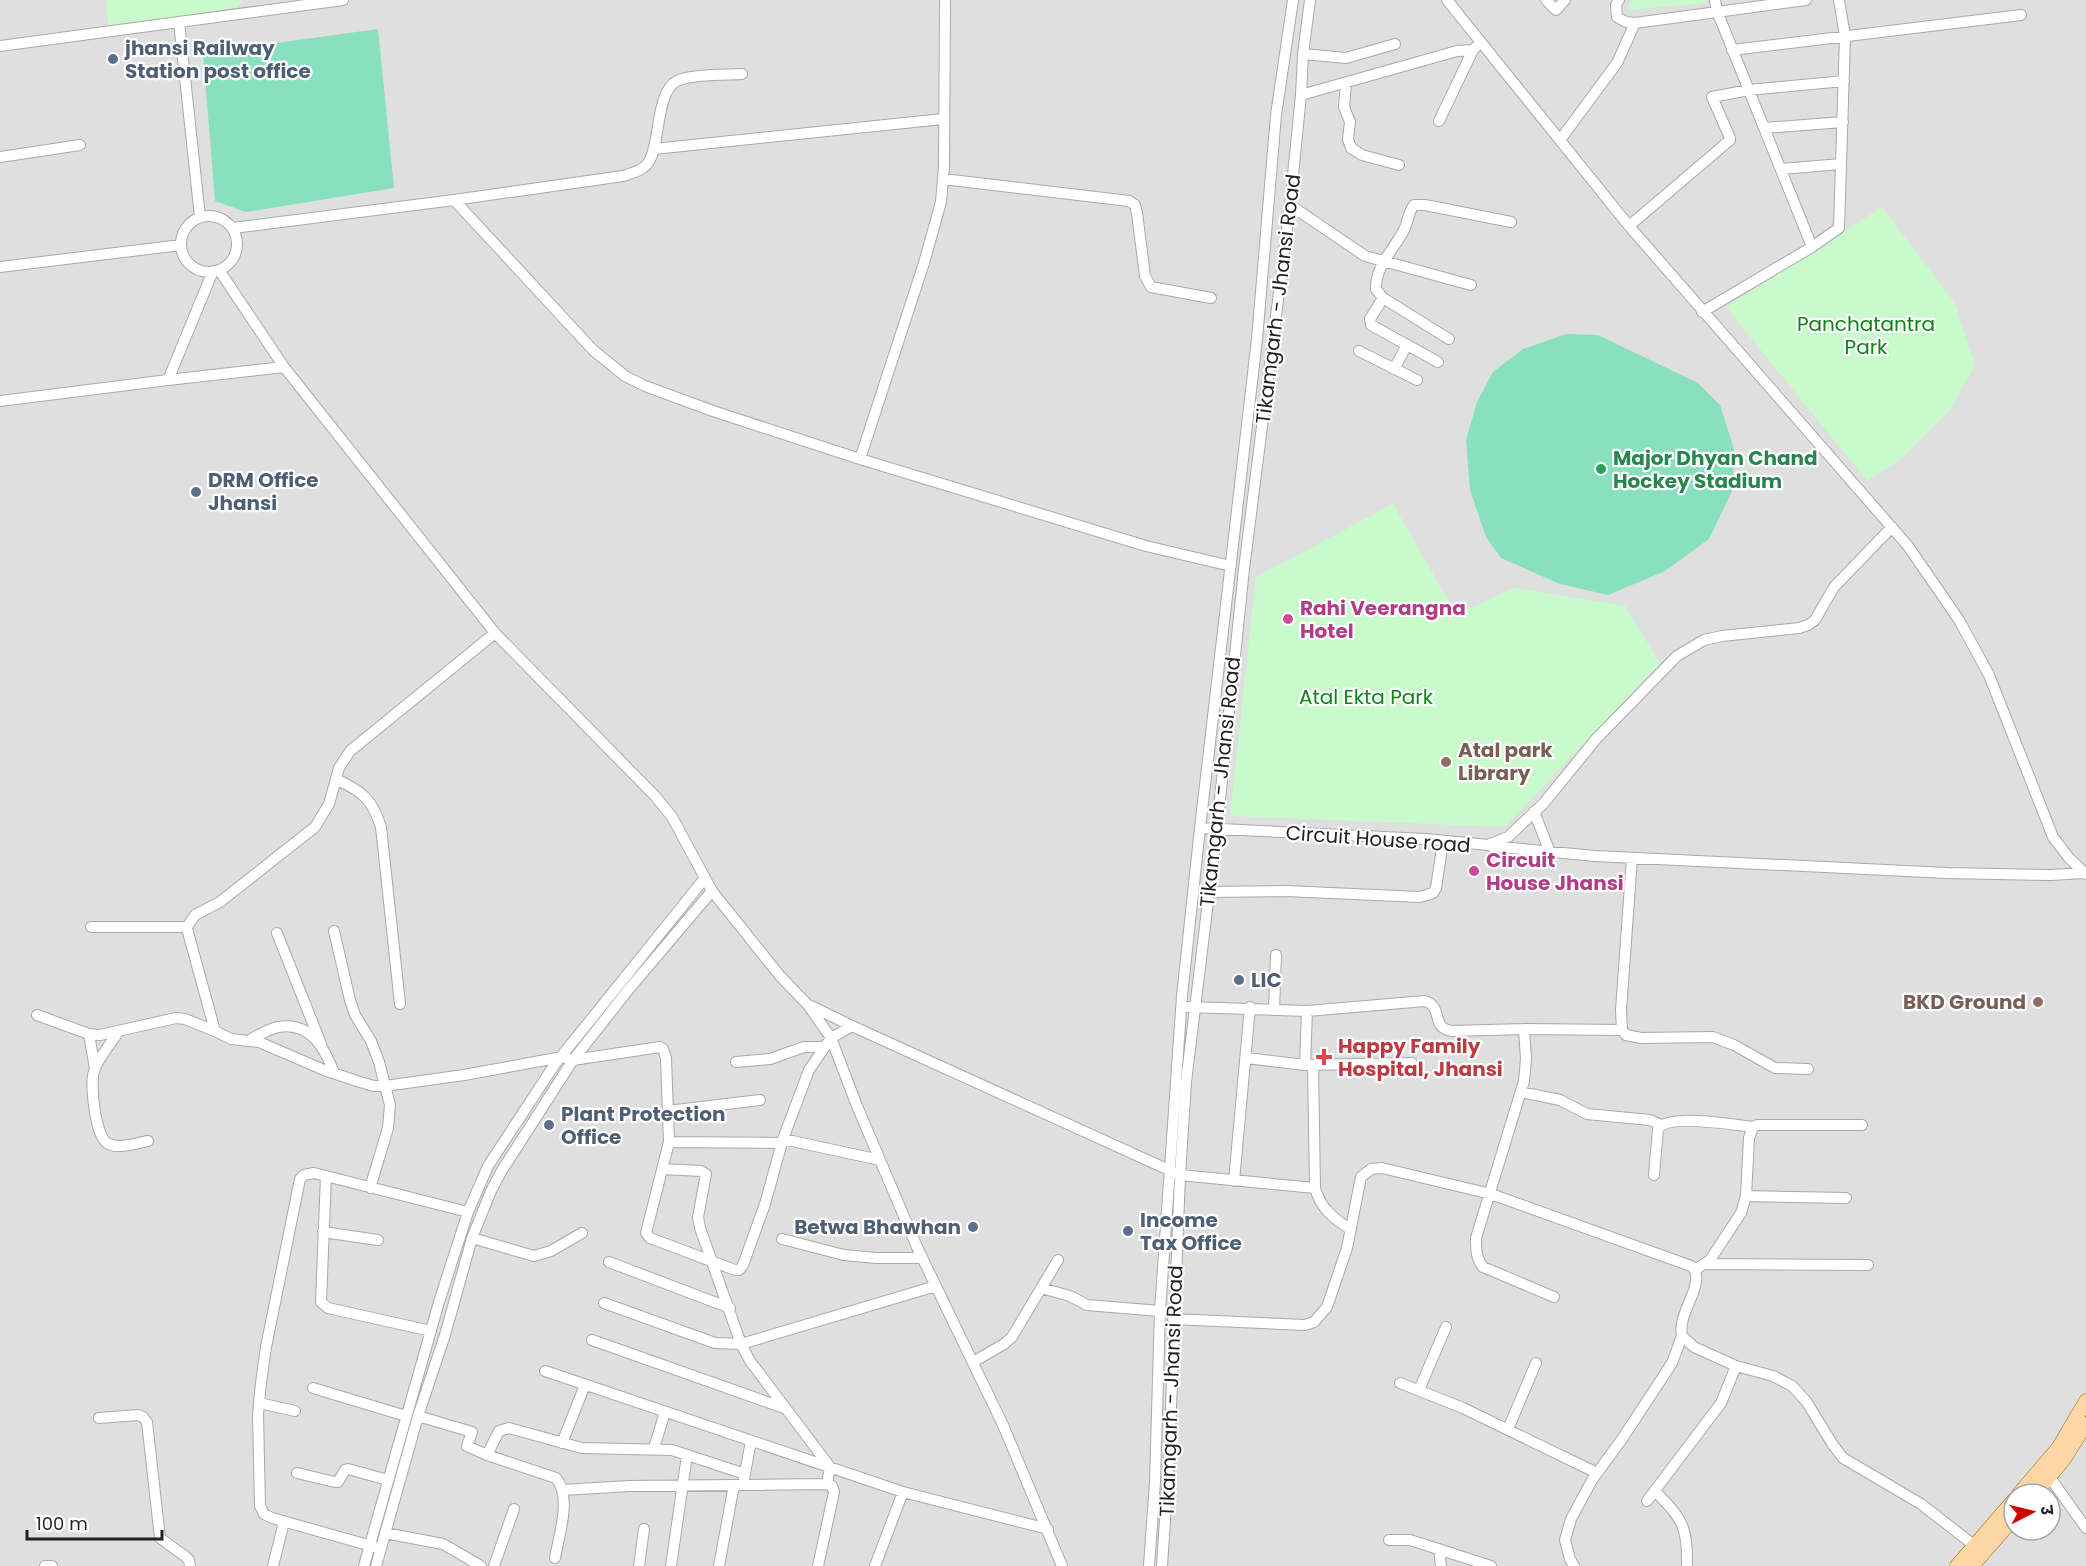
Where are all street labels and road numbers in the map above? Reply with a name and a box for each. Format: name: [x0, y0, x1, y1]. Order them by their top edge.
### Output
street label: Tikamgarh - Jhansi Road: [1249, 172, 1307, 426]
street label: Tikamgarh - Jhansi Road: [1193, 655, 1247, 909]
street label: Circuit House road: [1285, 819, 1471, 859]
street label: Tikamgarh - Jhansi Road: [1153, 1265, 1189, 1517]

